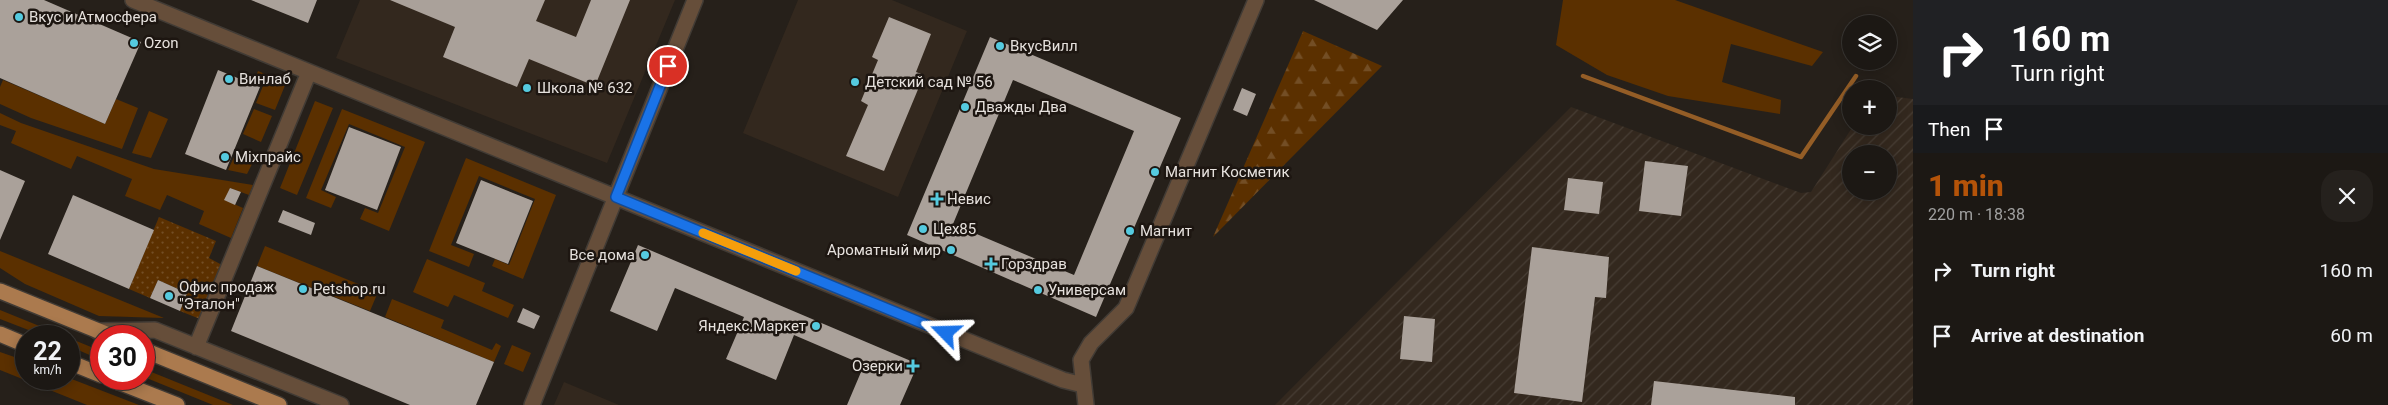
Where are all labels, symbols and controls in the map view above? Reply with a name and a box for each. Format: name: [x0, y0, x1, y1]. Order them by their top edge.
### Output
place label: Вкус и Атмосфера: [29, 8, 157, 26]
marker: Вкус и Атмосфера: [13, 11, 25, 23]
map controls: [1842, 15, 1897, 200]
button: layers: [1842, 15, 1897, 70]
text: 160 m: [2011, 19, 2110, 60]
icon: right: [1928, 20, 1993, 85]
place label: Ozon: [144, 34, 178, 52]
marker: Ozon: [128, 37, 140, 49]
place label: ВкусВилл: [1010, 37, 1078, 55]
marker: ВкусВилл: [994, 40, 1006, 52]
pin: [647, 45, 689, 87]
icon: arrive: [654, 52, 682, 80]
text: Turn right: [2011, 61, 2105, 86]
place label: Винлаб: [239, 70, 291, 88]
marker: Винлаб: [223, 73, 235, 85]
place label: Детский сад № 56: [865, 73, 993, 91]
marker: Детский сад № 56: [849, 76, 861, 88]
place label: Школа № 632: [537, 79, 633, 97]
button: +: [1842, 80, 1897, 135]
marker: Школа № 632: [521, 82, 533, 94]
place label: Дважды Два: [975, 98, 1067, 116]
marker: Дважды Два: [959, 101, 971, 113]
icon: arrive: [1980, 115, 2008, 143]
text: Then: [1928, 118, 1970, 141]
button: −: [1842, 145, 1897, 200]
place label: Mixпрайс: [235, 148, 301, 166]
marker: Mixпрайс: [219, 151, 231, 163]
place label: Магнит Косметик: [1165, 163, 1290, 181]
marker: Магнит Косметик: [1149, 166, 1161, 178]
text: 1 min: [1928, 168, 2004, 203]
button: close: [2321, 170, 2373, 222]
place label: Невис: [947, 190, 991, 208]
marker: Невис: [931, 193, 943, 205]
text: 220 m · 18:38: [1928, 205, 2025, 224]
place label: Цех85: [933, 220, 976, 238]
place label: Магнит: [1140, 222, 1192, 240]
marker: Цех85: [917, 223, 929, 235]
marker: Магнит: [1124, 225, 1136, 237]
place label: Ароматный мир: [827, 241, 941, 259]
marker: Ароматный мир: [945, 244, 957, 256]
place label: Все дома: [569, 246, 635, 264]
marker: Все дома: [639, 249, 651, 261]
place label: Горздрав: [1001, 255, 1067, 273]
icon: right: [1928, 257, 1956, 285]
marker: Горздрав: [985, 258, 997, 270]
text: Turn right: [1971, 259, 2055, 282]
text: 160 m: [2320, 259, 2373, 282]
place label: Офис продаж "Эталон": [179, 278, 275, 313]
place label: Petshop.ru: [313, 280, 386, 298]
place label: Универсам: [1048, 281, 1126, 299]
marker: Petshop.ru: [297, 283, 309, 295]
marker: Универсам: [1032, 284, 1044, 296]
marker: Офис продаж "Эталон": [163, 290, 175, 302]
position arrow: [919, 306, 971, 358]
place label: Яндекс.Маркет: [698, 317, 806, 335]
marker: Яндекс.Маркет: [810, 320, 822, 332]
icon: arrive: [1928, 322, 1956, 350]
text: Arrive at destination: [1971, 324, 2144, 347]
text: 60 m: [2330, 324, 2373, 347]
speed limit sign: 30: [90, 325, 155, 390]
text: 22: [33, 337, 62, 366]
place label: Озерки: [852, 357, 903, 375]
marker: Озерки: [907, 360, 919, 372]
text: km/h: [33, 363, 62, 377]

